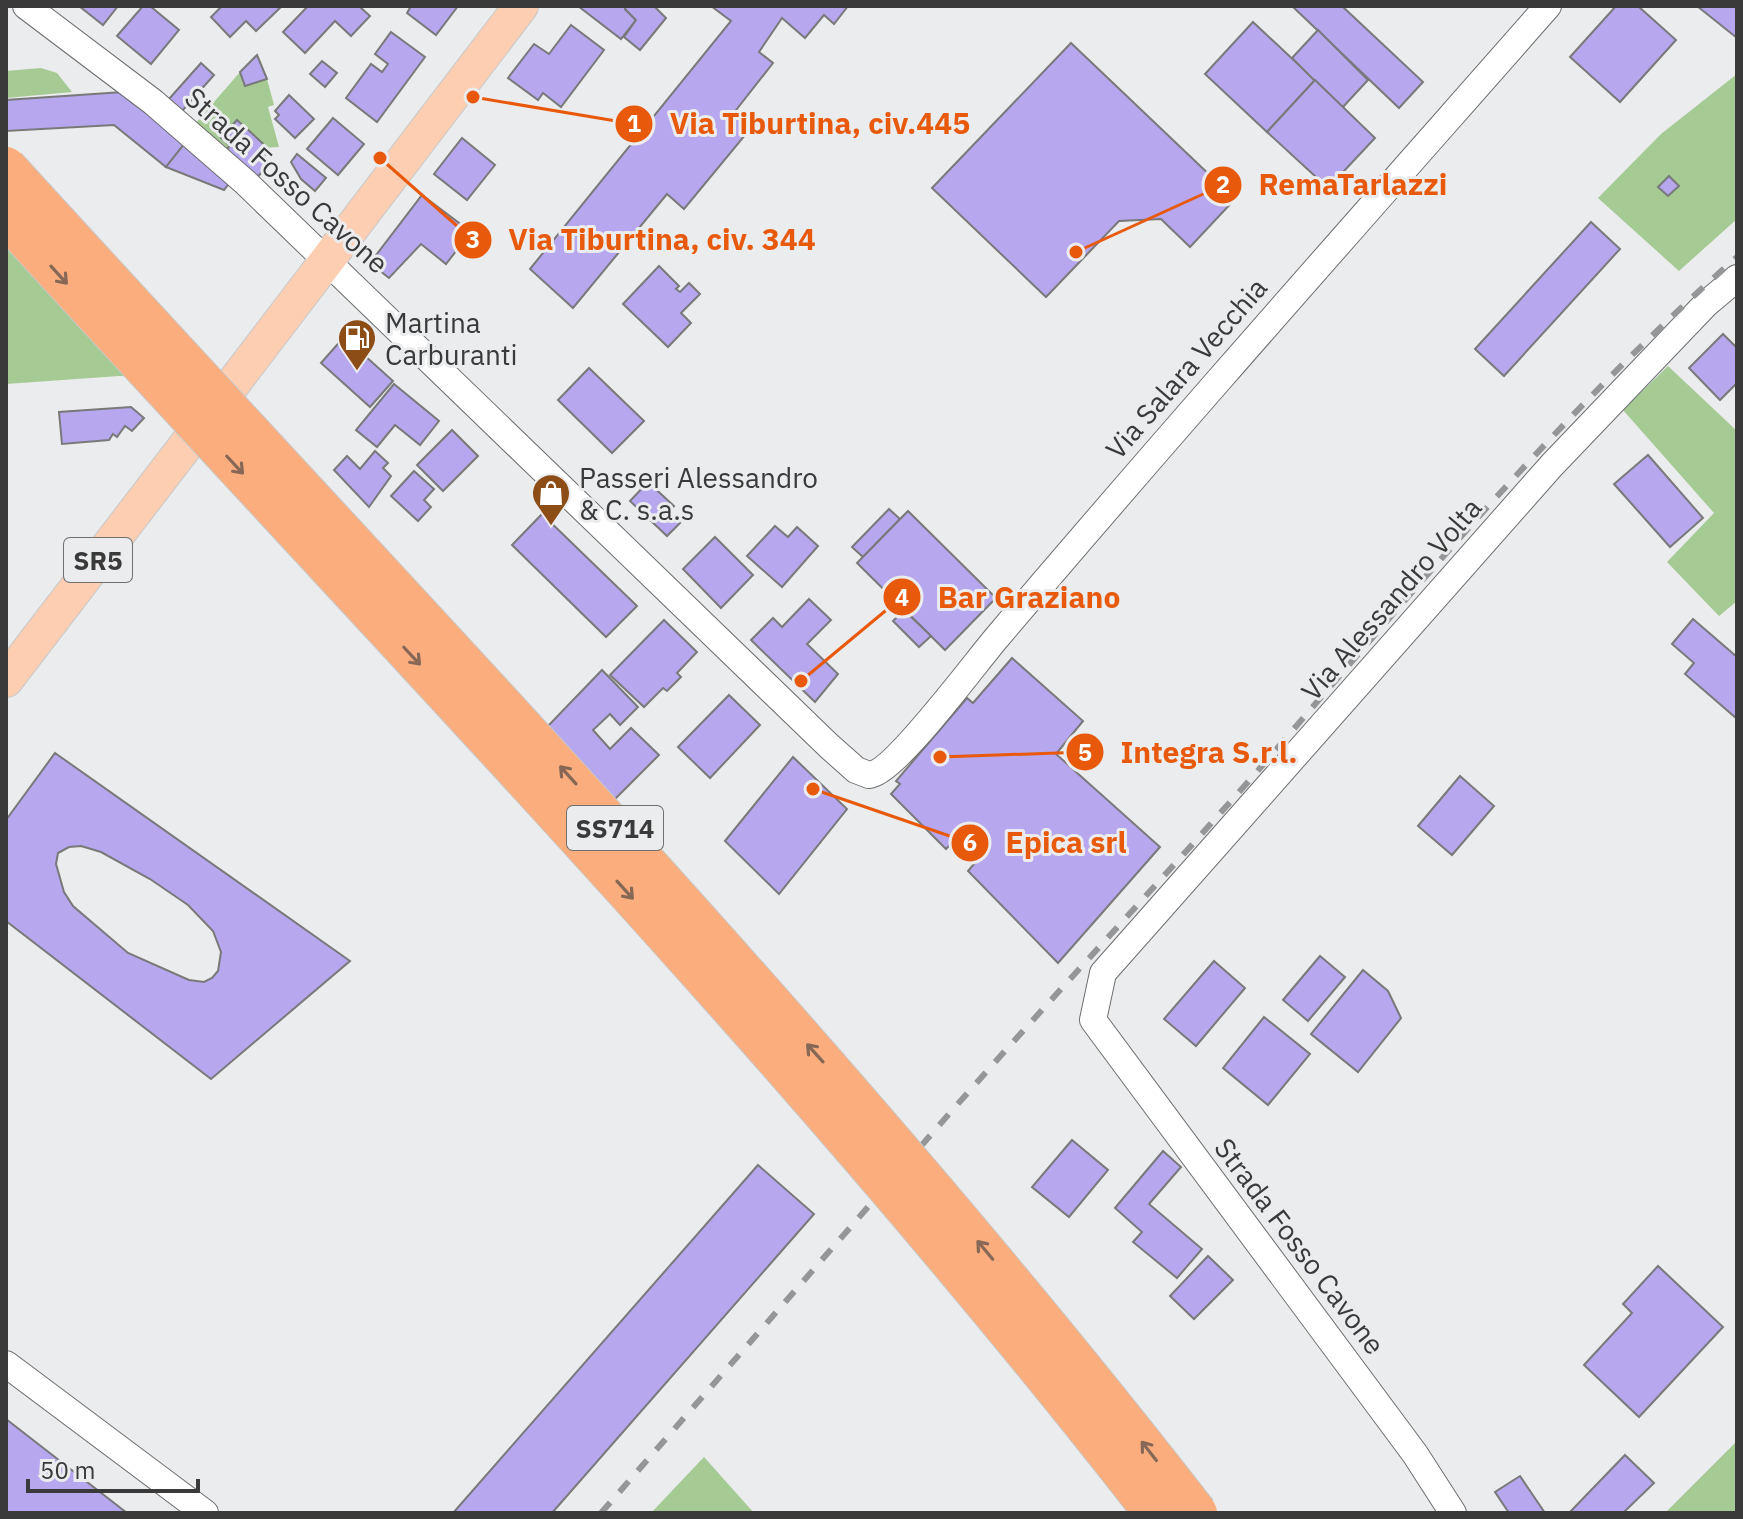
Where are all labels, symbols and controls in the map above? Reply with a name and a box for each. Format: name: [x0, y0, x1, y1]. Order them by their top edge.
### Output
street label: Strada Fosso Cavone: [177, 79, 397, 281]
callout: Via Tiburtina, civ.445: [614, 97, 987, 151]
text: Via Tiburtina, civ.445: [670, 103, 970, 142]
text: 1: [627, 107, 641, 139]
callout: RemaTarlazzi: [1203, 158, 1464, 212]
text: RemaTarlazzi: [1259, 164, 1447, 203]
text: 2: [1216, 168, 1230, 200]
callout: Via Tiburtina, civ. 344: [453, 213, 832, 267]
text: Via Tiburtina, civ. 344: [508, 219, 816, 258]
text: 3: [466, 223, 480, 255]
one-way arrow: [49, 264, 67, 284]
street label: Via Salara Vecchia: [1097, 270, 1275, 466]
place label: Martina Carburanti: [385, 304, 518, 373]
fuel station icon: Martina Carburanti: [336, 317, 378, 372]
one-way arrow: [226, 455, 245, 475]
place label: Passeri Alessandro & C. s.a.s: [579, 459, 818, 528]
shop icon: Passeri Alessandro & C. s.a.s: [530, 472, 572, 527]
street label: Via Alessandro Volta: [1293, 490, 1489, 708]
road number: SR5: [64, 538, 132, 582]
callout: Bar Graziano: [882, 570, 1137, 624]
text: Bar Graziano: [938, 577, 1120, 616]
text: 4: [895, 581, 909, 613]
one-way arrow: [403, 646, 422, 666]
callout: Integra S.r.l.: [1065, 725, 1314, 779]
text: Integra S.r.l.: [1120, 732, 1298, 771]
text: 5: [1078, 736, 1092, 768]
one-way arrow: [559, 765, 578, 786]
road number: SS714: [567, 806, 663, 850]
callout: Epica srl: [950, 816, 1143, 870]
text: Epica srl: [1005, 822, 1127, 861]
text: 6: [963, 826, 977, 858]
one-way arrow: [615, 879, 633, 899]
one-way arrow: [807, 1043, 825, 1063]
street label: Strada Fosso Cavone: [1206, 1130, 1394, 1362]
one-way arrow: [976, 1240, 994, 1260]
one-way arrow: [1140, 1441, 1158, 1462]
scale bar: [28, 1443, 198, 1493]
text: 50 m: [40, 1454, 95, 1486]

